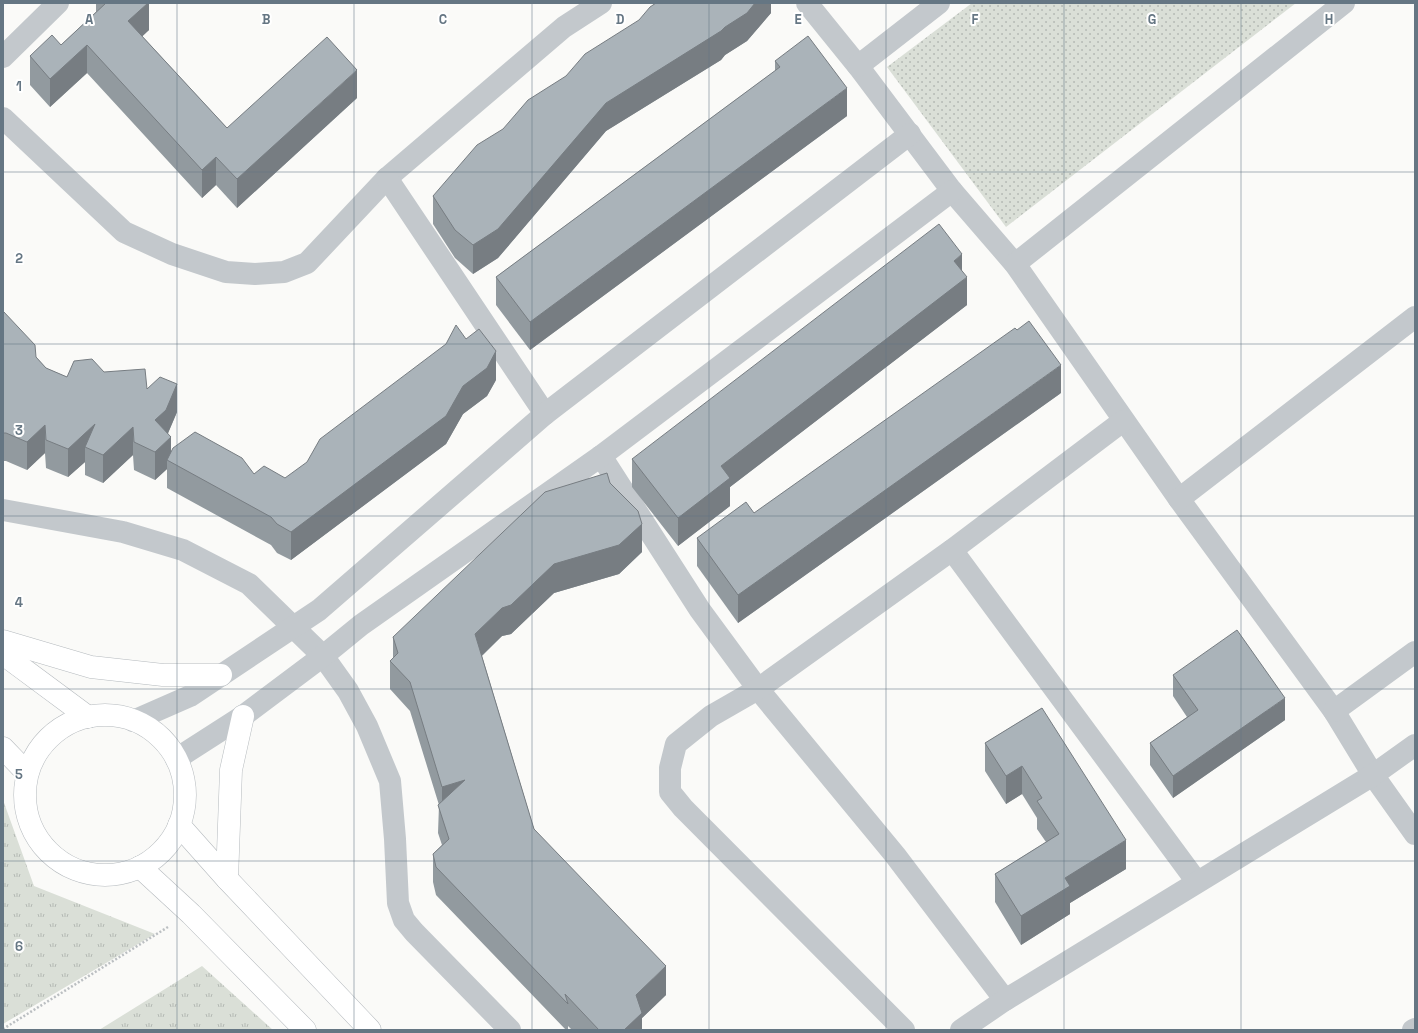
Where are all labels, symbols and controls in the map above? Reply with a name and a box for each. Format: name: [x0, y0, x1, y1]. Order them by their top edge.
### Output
text: A: [85, 11, 94, 28]
text: B: [262, 11, 271, 28]
text: C: [439, 11, 447, 28]
text: D: [616, 11, 625, 28]
text: E: [794, 11, 802, 28]
text: F: [972, 11, 979, 28]
text: G: [1148, 11, 1156, 28]
text: H: [1325, 11, 1333, 28]
text: 1: [16, 78, 22, 95]
text: 2: [15, 250, 23, 267]
text: 3: [15, 422, 23, 439]
text: 4: [15, 594, 23, 611]
text: 5: [15, 766, 23, 783]
text: 6: [15, 938, 23, 955]

